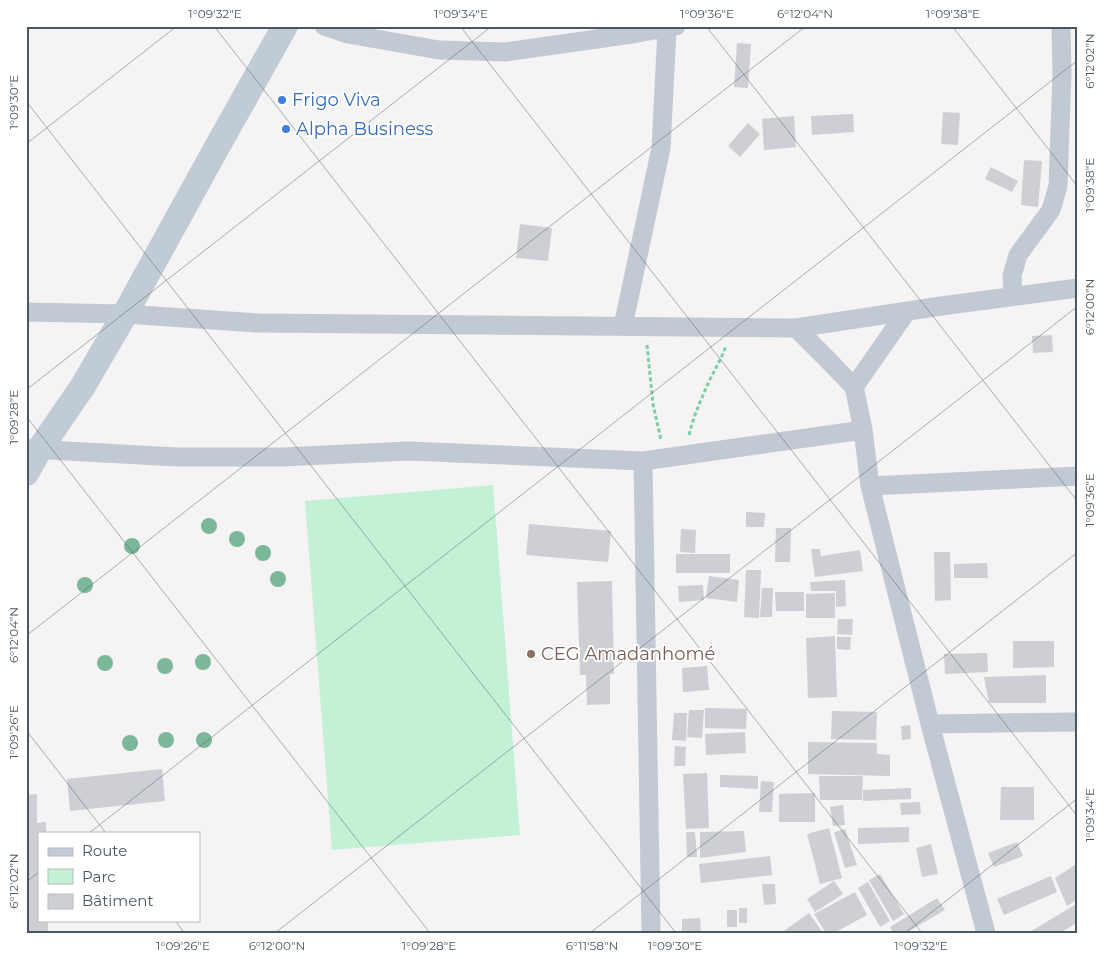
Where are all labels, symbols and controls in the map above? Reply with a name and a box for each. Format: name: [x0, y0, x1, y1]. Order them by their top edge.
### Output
text: 1°09'32"E: [188, 6, 242, 21]
text: 1°09'34"E: [434, 6, 488, 21]
text: 1°09'36"E: [680, 6, 734, 21]
text: 6°12'04"N: [777, 6, 833, 21]
text: 1°09'38"E: [926, 6, 980, 21]
text: 6°12'02"N: [1082, 33, 1097, 89]
text: 1°09'30"E: [6, 75, 21, 129]
place label: Frigo Viva: [292, 89, 381, 111]
marker: Frigo Viva: [276, 94, 288, 106]
place label: Alpha Business: [296, 118, 434, 140]
marker: Alpha Business: [280, 123, 292, 135]
text: 1°09'38"E: [1082, 158, 1097, 212]
text: 6°12'00"N: [1082, 279, 1097, 335]
text: 1°09'28"E: [6, 390, 21, 444]
text: 1°09'36"E: [1082, 473, 1097, 527]
text: 6°12'04"N: [6, 607, 21, 663]
place label: CEG Amadanhomé: [541, 643, 716, 665]
marker: CEG Amadanhomé: [525, 648, 537, 660]
text: 1°09'26"E: [6, 705, 21, 759]
text: 1°09'34"E: [1082, 788, 1097, 842]
legend: [38, 832, 200, 922]
text: Route: [82, 841, 127, 860]
text: 6°12'02"N: [6, 853, 21, 909]
text: Parc: [82, 867, 116, 886]
text: Bâtiment: [82, 891, 154, 910]
text: 1°09'26"E: [156, 938, 210, 953]
text: 6°12'00"N: [249, 938, 305, 953]
text: 1°09'28"E: [402, 938, 456, 953]
text: 6°11'58"N: [566, 938, 618, 953]
text: 1°09'30"E: [648, 938, 702, 953]
text: 1°09'32"E: [894, 938, 948, 953]

